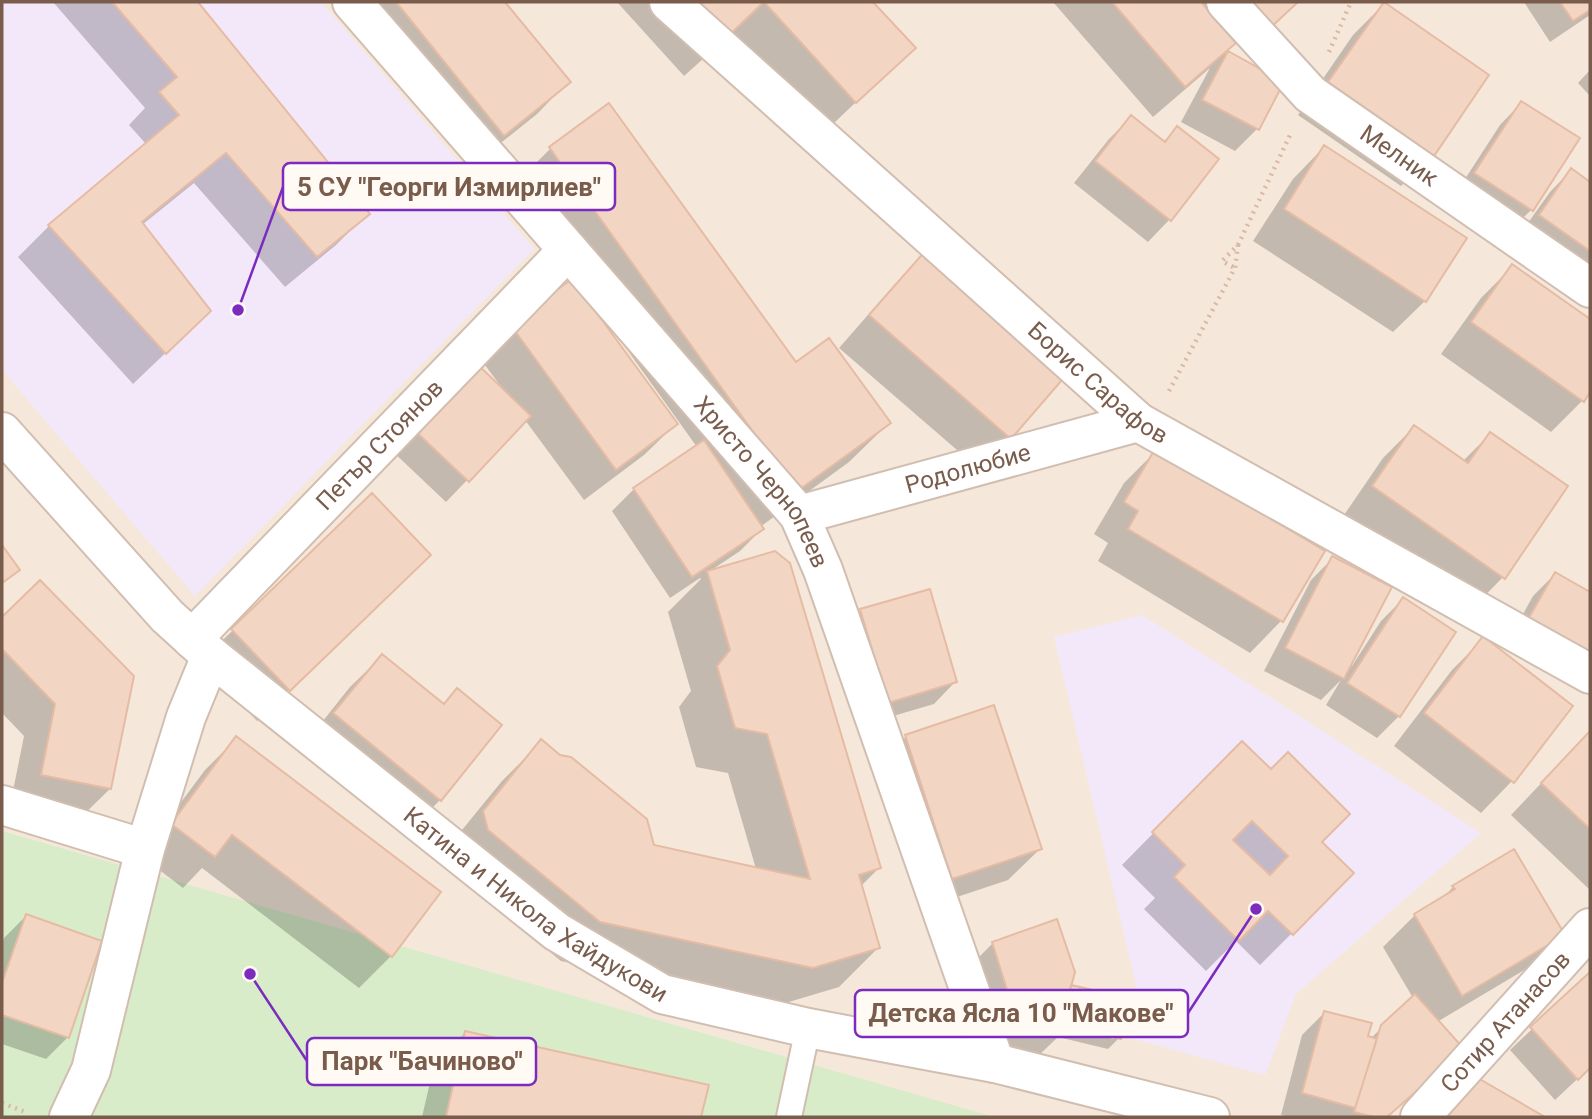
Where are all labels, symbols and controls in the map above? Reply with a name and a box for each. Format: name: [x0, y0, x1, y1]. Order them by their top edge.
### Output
street label: Мелник: [1355, 119, 1443, 192]
callout: 5 СУ "Георги Измирлиев": [283, 163, 615, 210]
text: 5 СУ "Георги Измирлиев": [297, 172, 601, 202]
street label: Борис Сарафов: [1022, 316, 1173, 450]
street label: Петър Стоянов: [310, 374, 449, 516]
street label: Христо Чернопеев: [688, 391, 834, 572]
street label: Родолюбие: [902, 438, 1034, 499]
street label: Катина и Никола Хайдукови: [398, 801, 673, 1008]
street label: Сотир Атанасов: [1435, 945, 1576, 1098]
callout: Детска Ясла 10 "Макове": [855, 990, 1188, 1037]
text: Детска Ясла 10 "Макове": [868, 998, 1174, 1028]
callout: Парк "Бачиново": [307, 1038, 536, 1085]
text: Парк "Бачиново": [321, 1046, 523, 1076]

